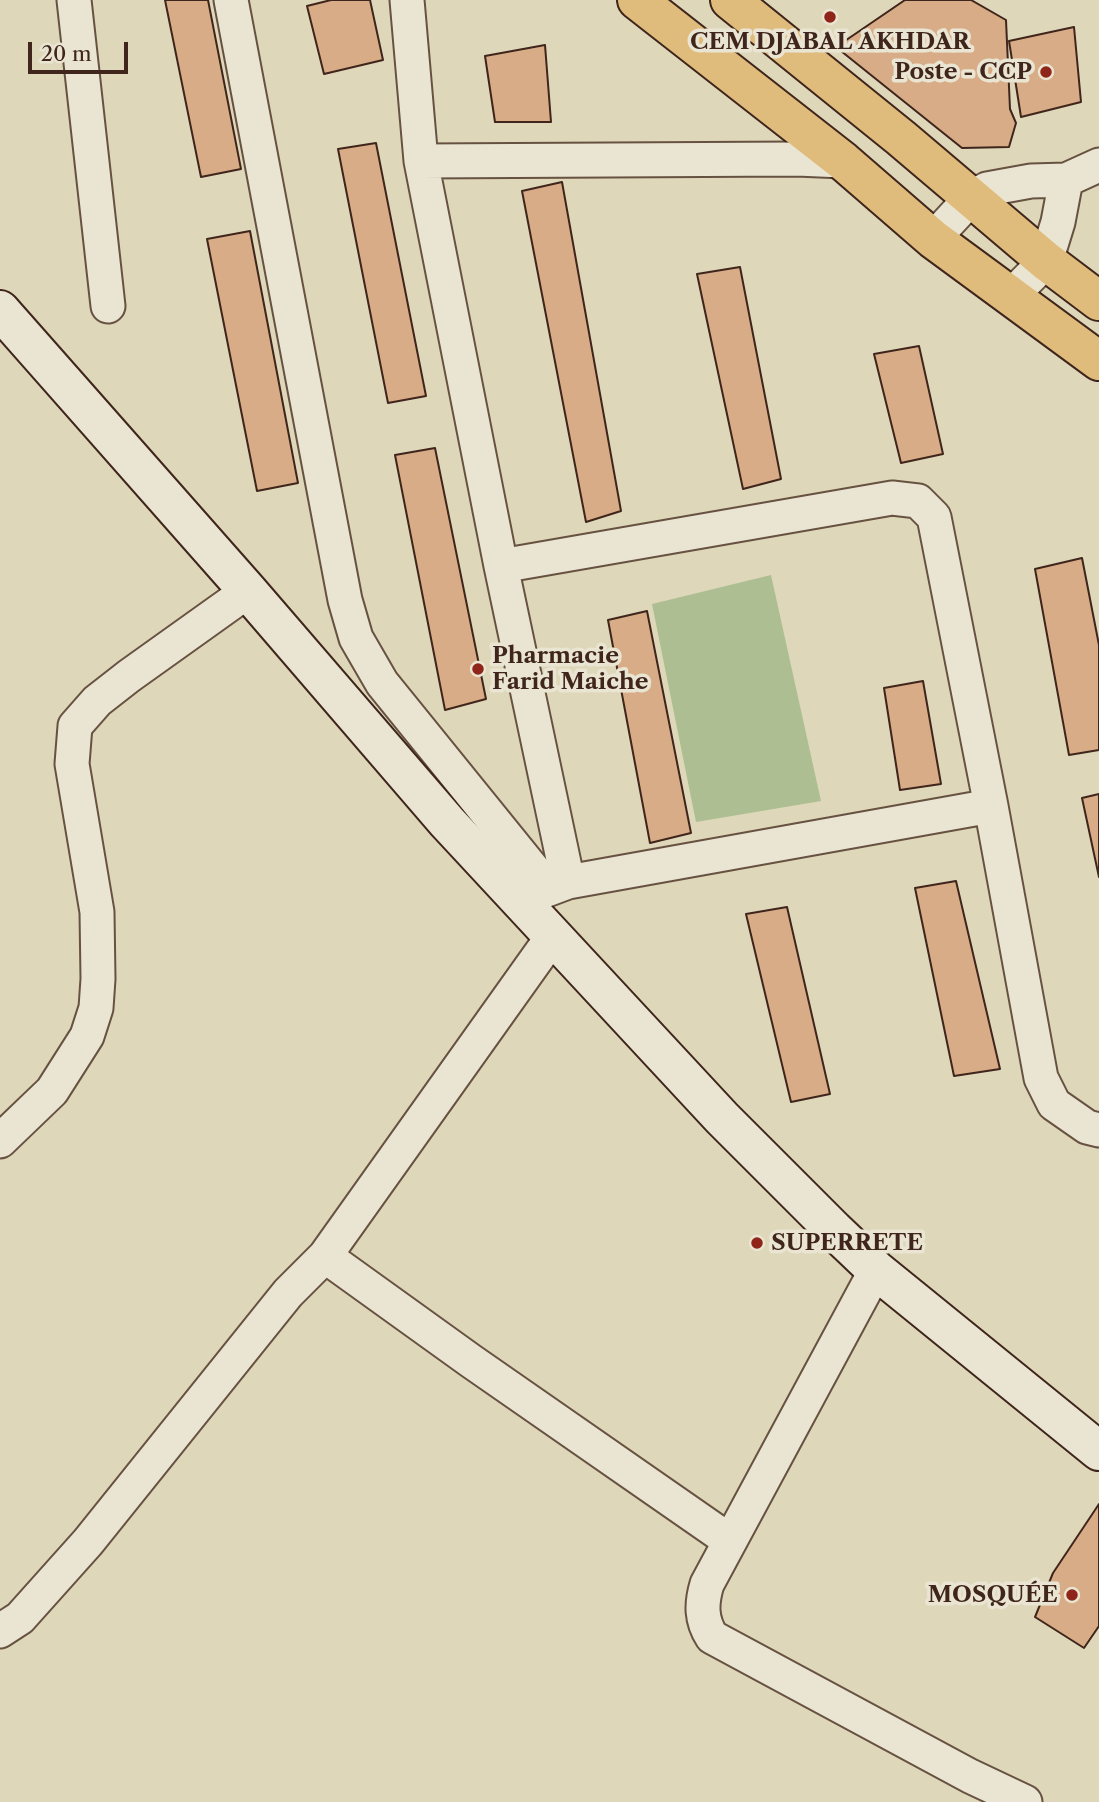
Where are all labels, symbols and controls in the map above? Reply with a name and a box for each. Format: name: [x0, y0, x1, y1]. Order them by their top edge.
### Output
marker: CEM DJABAL AKHDAR: [822, 9, 838, 25]
scale bar: [32, 28, 131, 72]
place label: CEM DJABAL AKHDAR: [690, 28, 970, 56]
text: 20 m: [41, 41, 92, 66]
place label: Poste - CCP: [894, 58, 1032, 86]
marker: Poste - CCP: [1038, 64, 1054, 80]
place label: Pharmacie Farid Maiche: [492, 642, 648, 696]
marker: Pharmacie Farid Maiche: [470, 661, 486, 677]
place label: SUPERRETE: [771, 1229, 923, 1257]
marker: SUPERRETE: [749, 1235, 765, 1251]
place label: MOSQUÉE: [928, 1581, 1058, 1609]
marker: MOSQUÉE: [1064, 1587, 1080, 1603]

